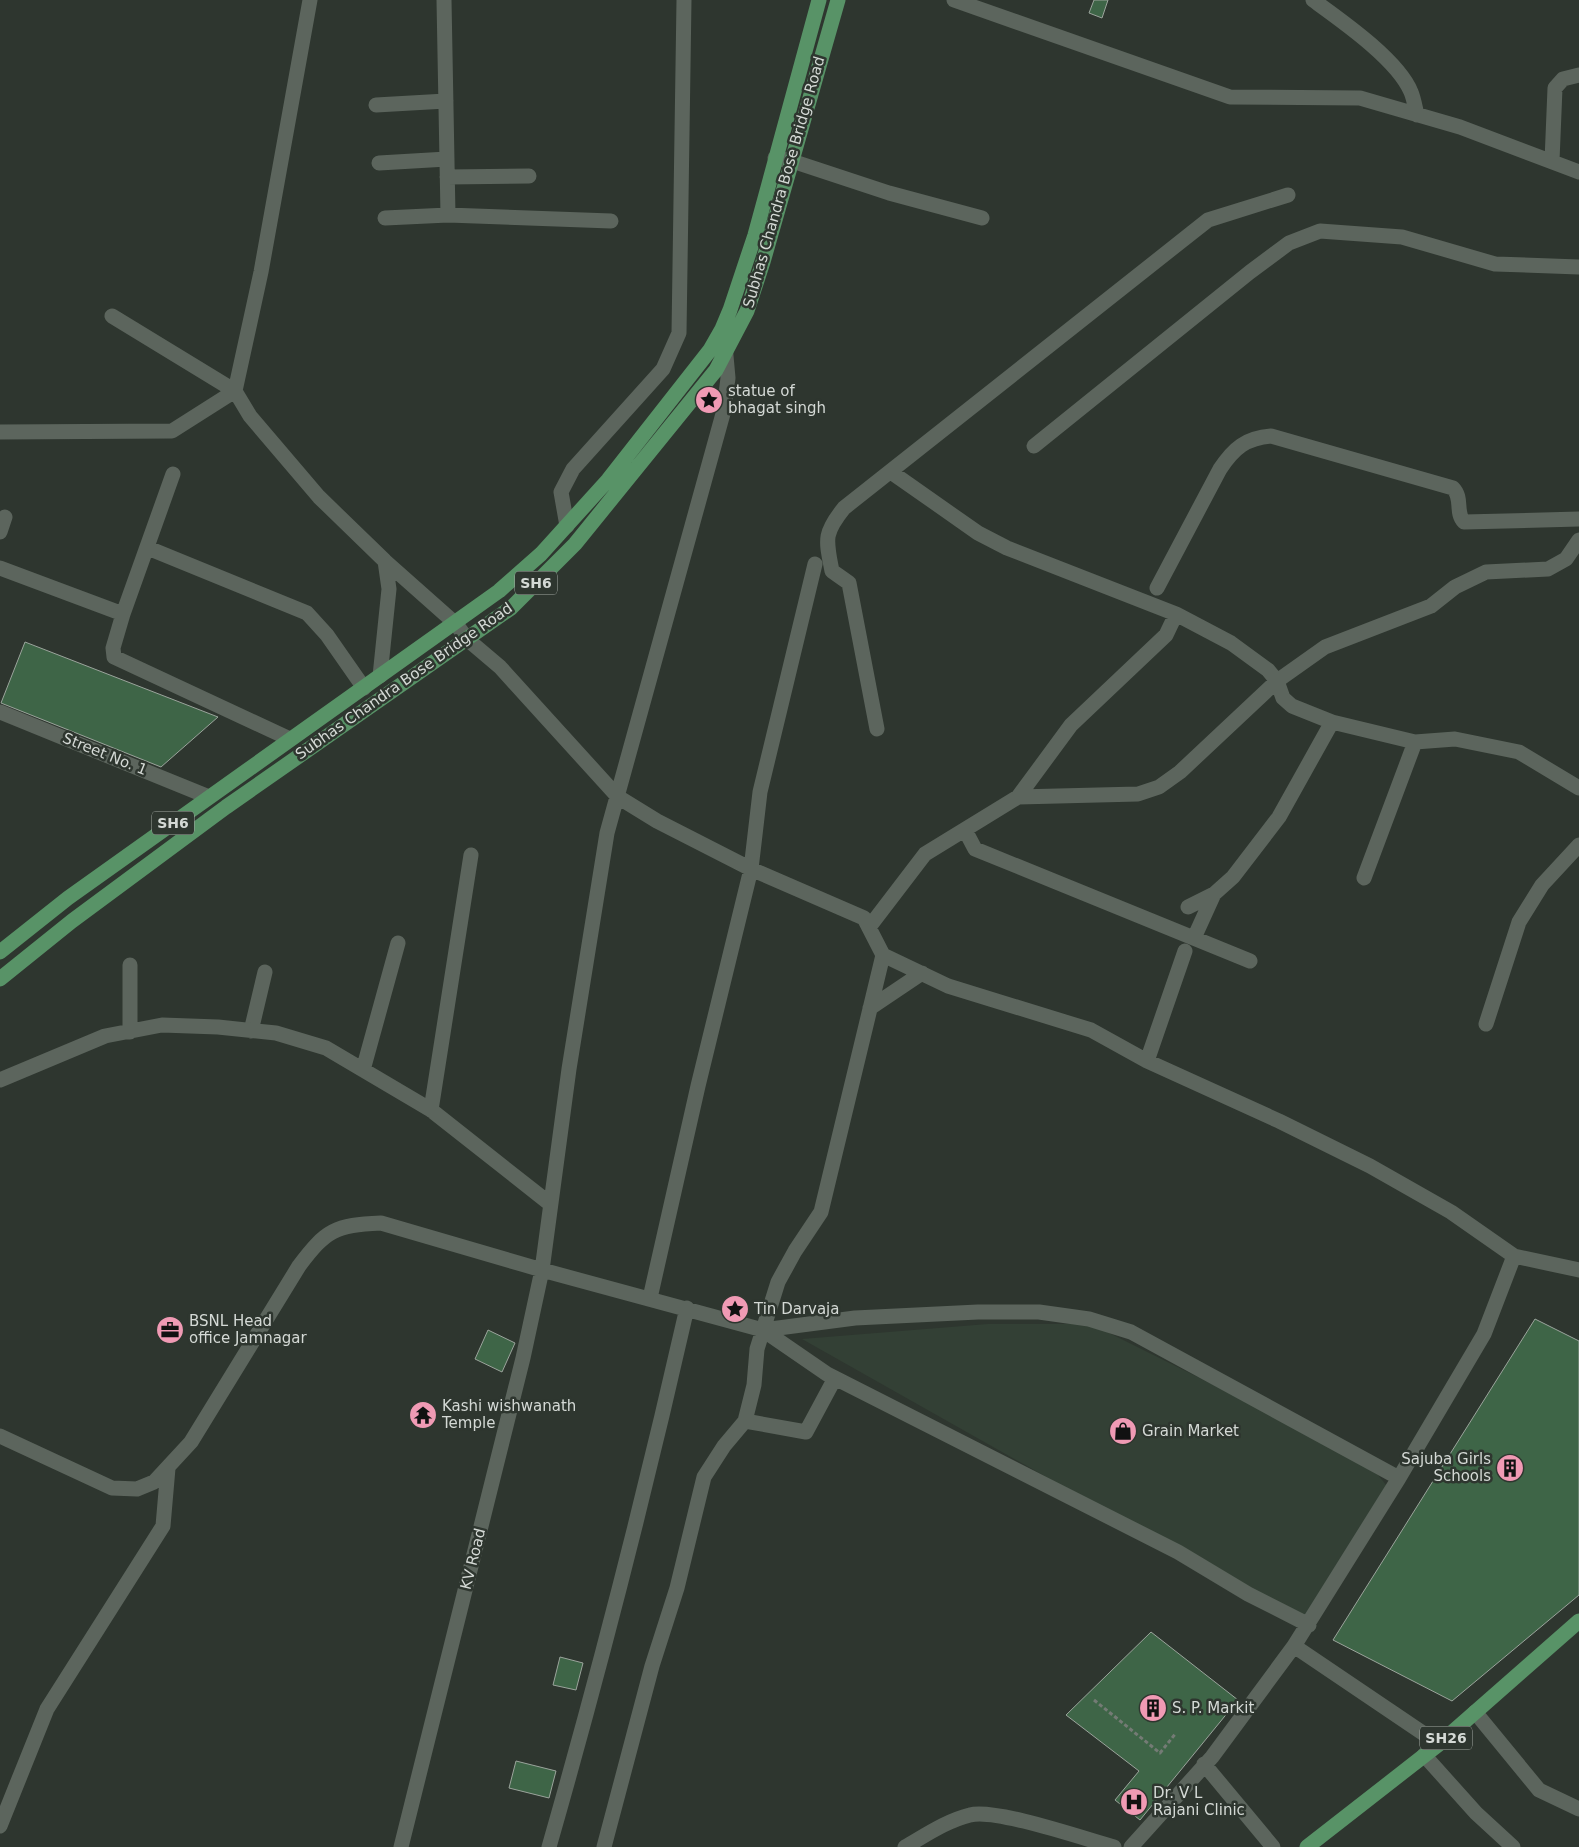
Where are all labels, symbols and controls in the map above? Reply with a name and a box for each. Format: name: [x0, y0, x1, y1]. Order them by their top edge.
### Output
street label: Subhas Chandra Bose Bridge Road: [739, 54, 829, 310]
place label: statue of bhagat singh: [728, 382, 826, 417]
place icon: statue of bhagat singh: [694, 385, 724, 415]
road number: SH6: [515, 572, 557, 594]
street label: Subhas Chandra Bose Bridge Road: [292, 599, 516, 763]
street label: Street No. 1: [60, 729, 150, 779]
road number: SH6: [152, 811, 194, 834]
place icon: Tin Darvaja: [720, 1294, 750, 1324]
place label: Tin Darvaja: [753, 1300, 839, 1318]
place label: BSNL Head office Jamnagar: [189, 1312, 308, 1347]
office icon: BSNL Head office Jamnagar: [155, 1315, 185, 1345]
place label: Kashi wishwanath Temple: [441, 1397, 576, 1432]
temple icon: Kashi wishwanath Temple: [408, 1400, 438, 1430]
shop icon: Grain Market: [1108, 1416, 1138, 1446]
place label: Grain Market: [1142, 1422, 1239, 1440]
place label: Sajuba Girls Schools: [1401, 1450, 1491, 1485]
building icon: Sajuba Girls Schools: [1495, 1453, 1525, 1483]
street label: KV Road: [457, 1526, 489, 1592]
building icon: S. P. Markit: [1138, 1693, 1168, 1723]
place label: S. P. Markit: [1172, 1699, 1254, 1717]
road number: SH26: [1420, 1726, 1472, 1750]
place label: Dr. V L Rajani Clinic: [1153, 1784, 1245, 1819]
hospital icon: Dr. V L Rajani Clinic: [1119, 1787, 1149, 1817]

